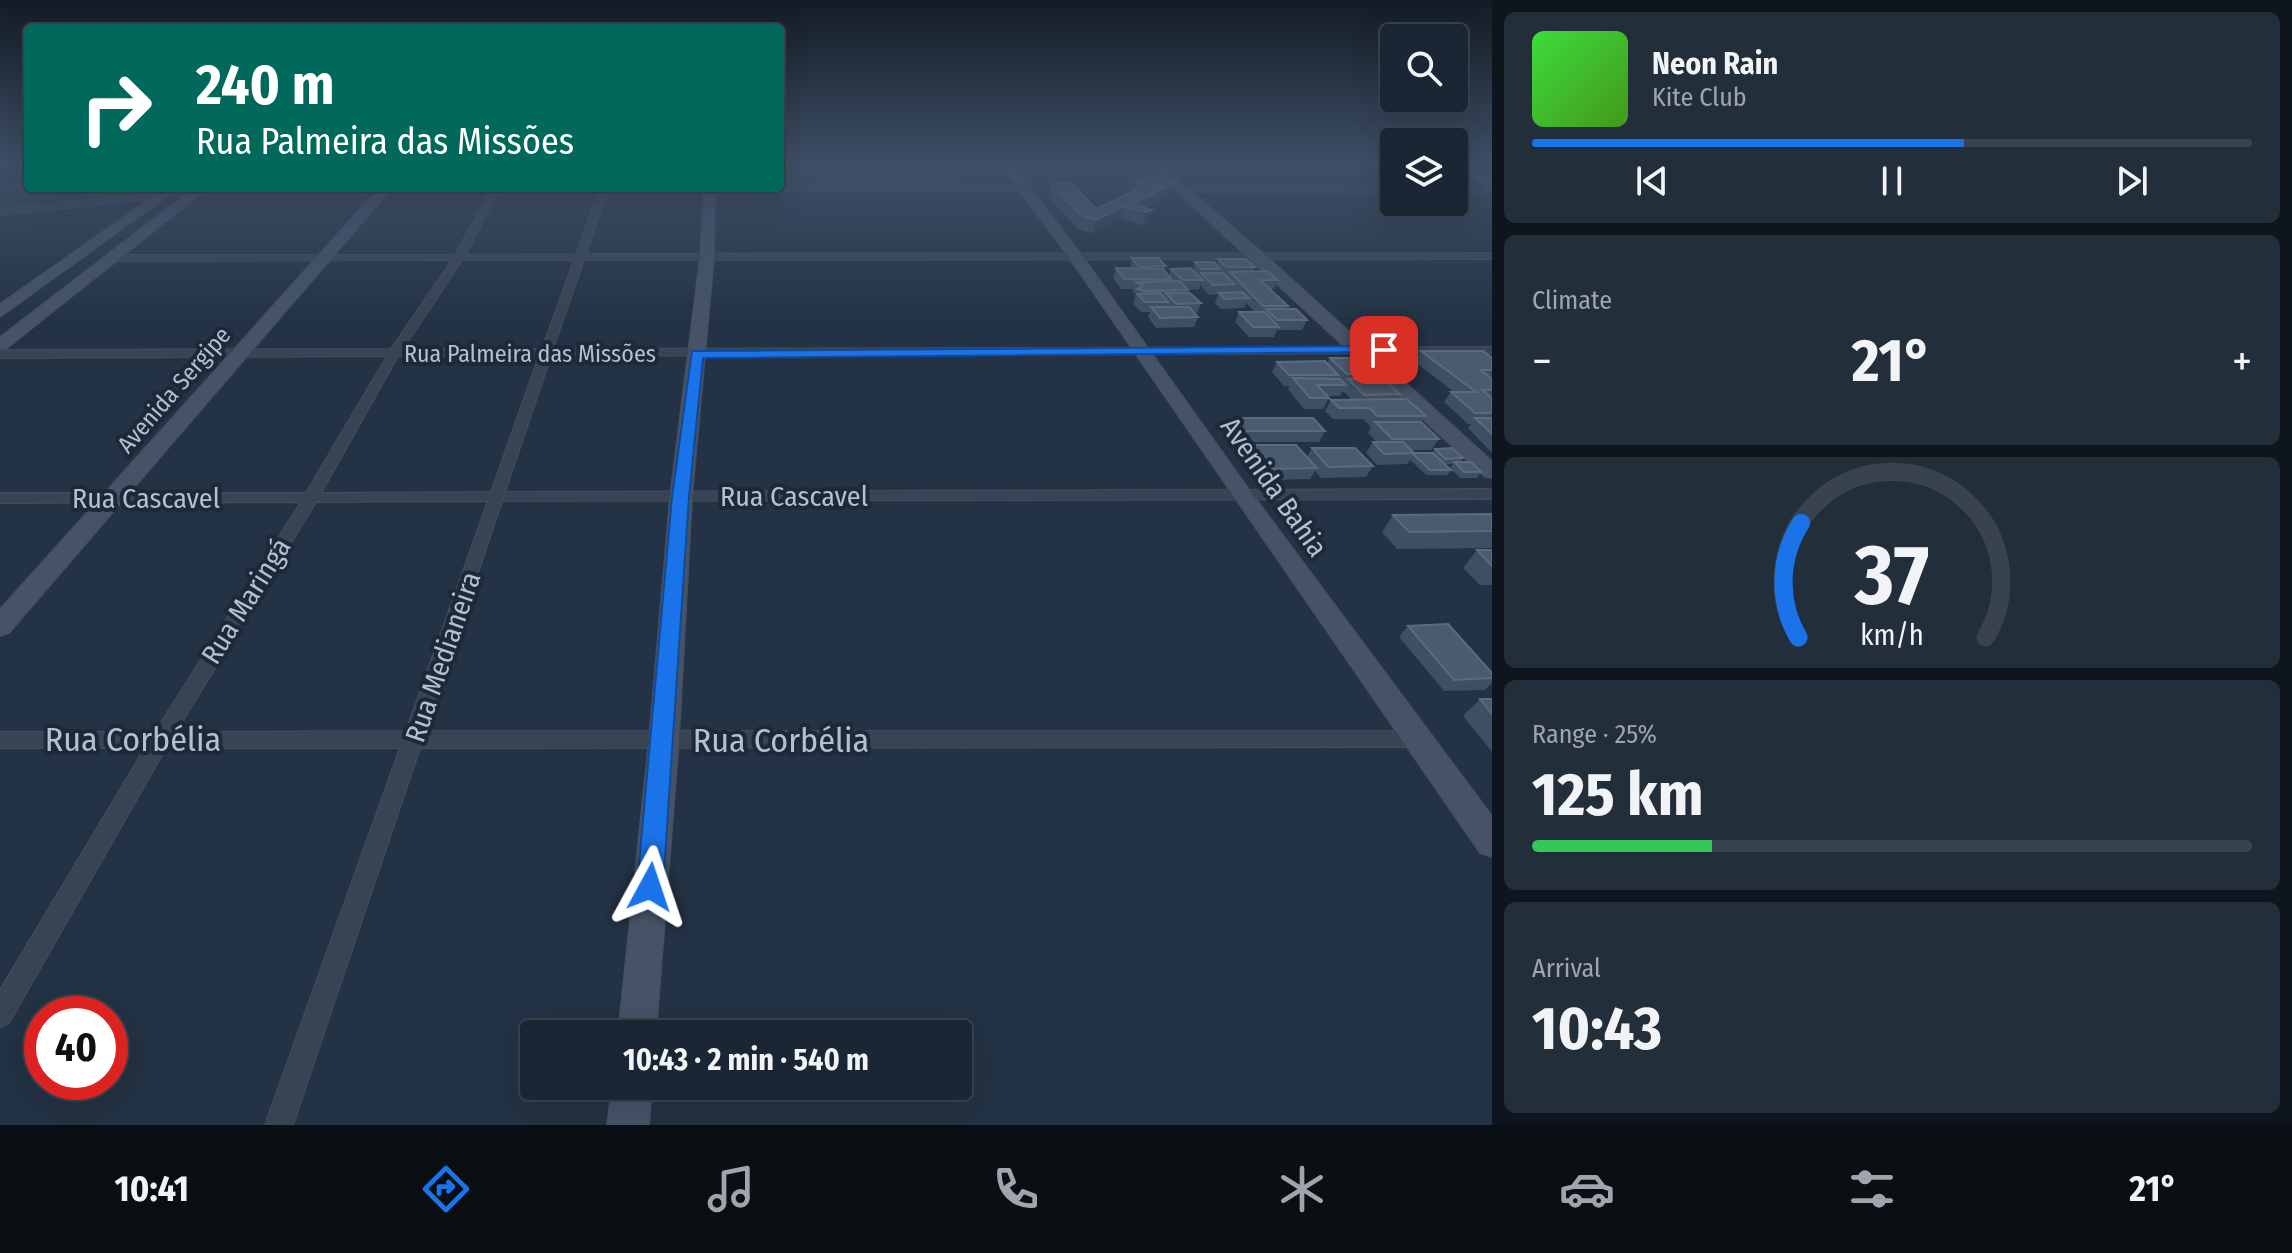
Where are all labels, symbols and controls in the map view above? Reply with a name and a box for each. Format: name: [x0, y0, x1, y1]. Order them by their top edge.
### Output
map controls: [1380, 24, 1468, 216]
button: search: [1380, 24, 1468, 112]
text: Neon Rain: [1652, 46, 1778, 82]
text: 240 m: [196, 52, 335, 119]
icon: right: [64, 56, 168, 160]
text: Kite Club: [1652, 82, 1747, 113]
text: Rua Palmeira das Missões: [196, 120, 574, 164]
button: layers: [1380, 128, 1468, 216]
icon: previous: [1630, 159, 1674, 203]
icon: pause: [1870, 159, 1914, 203]
icon: next: [2110, 159, 2154, 203]
text: Climate: [1532, 285, 1612, 316]
pin: [1350, 316, 1418, 384]
street label: Avenida Sergipe: [112, 321, 236, 459]
text: 21°: [1852, 325, 1932, 397]
icon: arrive: [1362, 328, 1406, 372]
text: −: [1532, 335, 1552, 388]
text: +: [2232, 335, 2252, 388]
street label: Rua Palmeira das Missões: [404, 340, 656, 368]
street label: Avenida Bahia: [1214, 411, 1334, 563]
street label: Rua Cascavel: [720, 480, 868, 513]
street label: Rua Cascavel: [72, 482, 220, 515]
text: 37: [1854, 526, 1929, 626]
street label: Rua Maringá: [194, 532, 298, 670]
street label: Rua Medianeira: [398, 567, 488, 747]
text: km/h: [1860, 619, 1924, 654]
street label: Rua Corbélia: [45, 719, 221, 760]
text: Range · 25%: [1532, 719, 1657, 750]
street label: Rua Corbélia: [693, 720, 869, 761]
text: 125 km: [1532, 759, 1703, 831]
position arrow: [608, 845, 692, 929]
text: Arrival: [1532, 953, 1601, 984]
text: 10:43: [1532, 993, 1662, 1065]
speed limit sign: 40: [24, 996, 128, 1100]
text: 10:43 · 2 min · 540 m: [623, 1042, 869, 1078]
icon: directions: [418, 1161, 474, 1217]
icon: music: [703, 1161, 759, 1217]
icon: phone: [988, 1161, 1044, 1217]
icon: climate: [1274, 1161, 1330, 1217]
icon: car: [1559, 1161, 1615, 1217]
icon: filters: [1844, 1161, 1900, 1217]
text: 10:41: [115, 1167, 189, 1211]
text: 21°: [2129, 1167, 2177, 1211]

